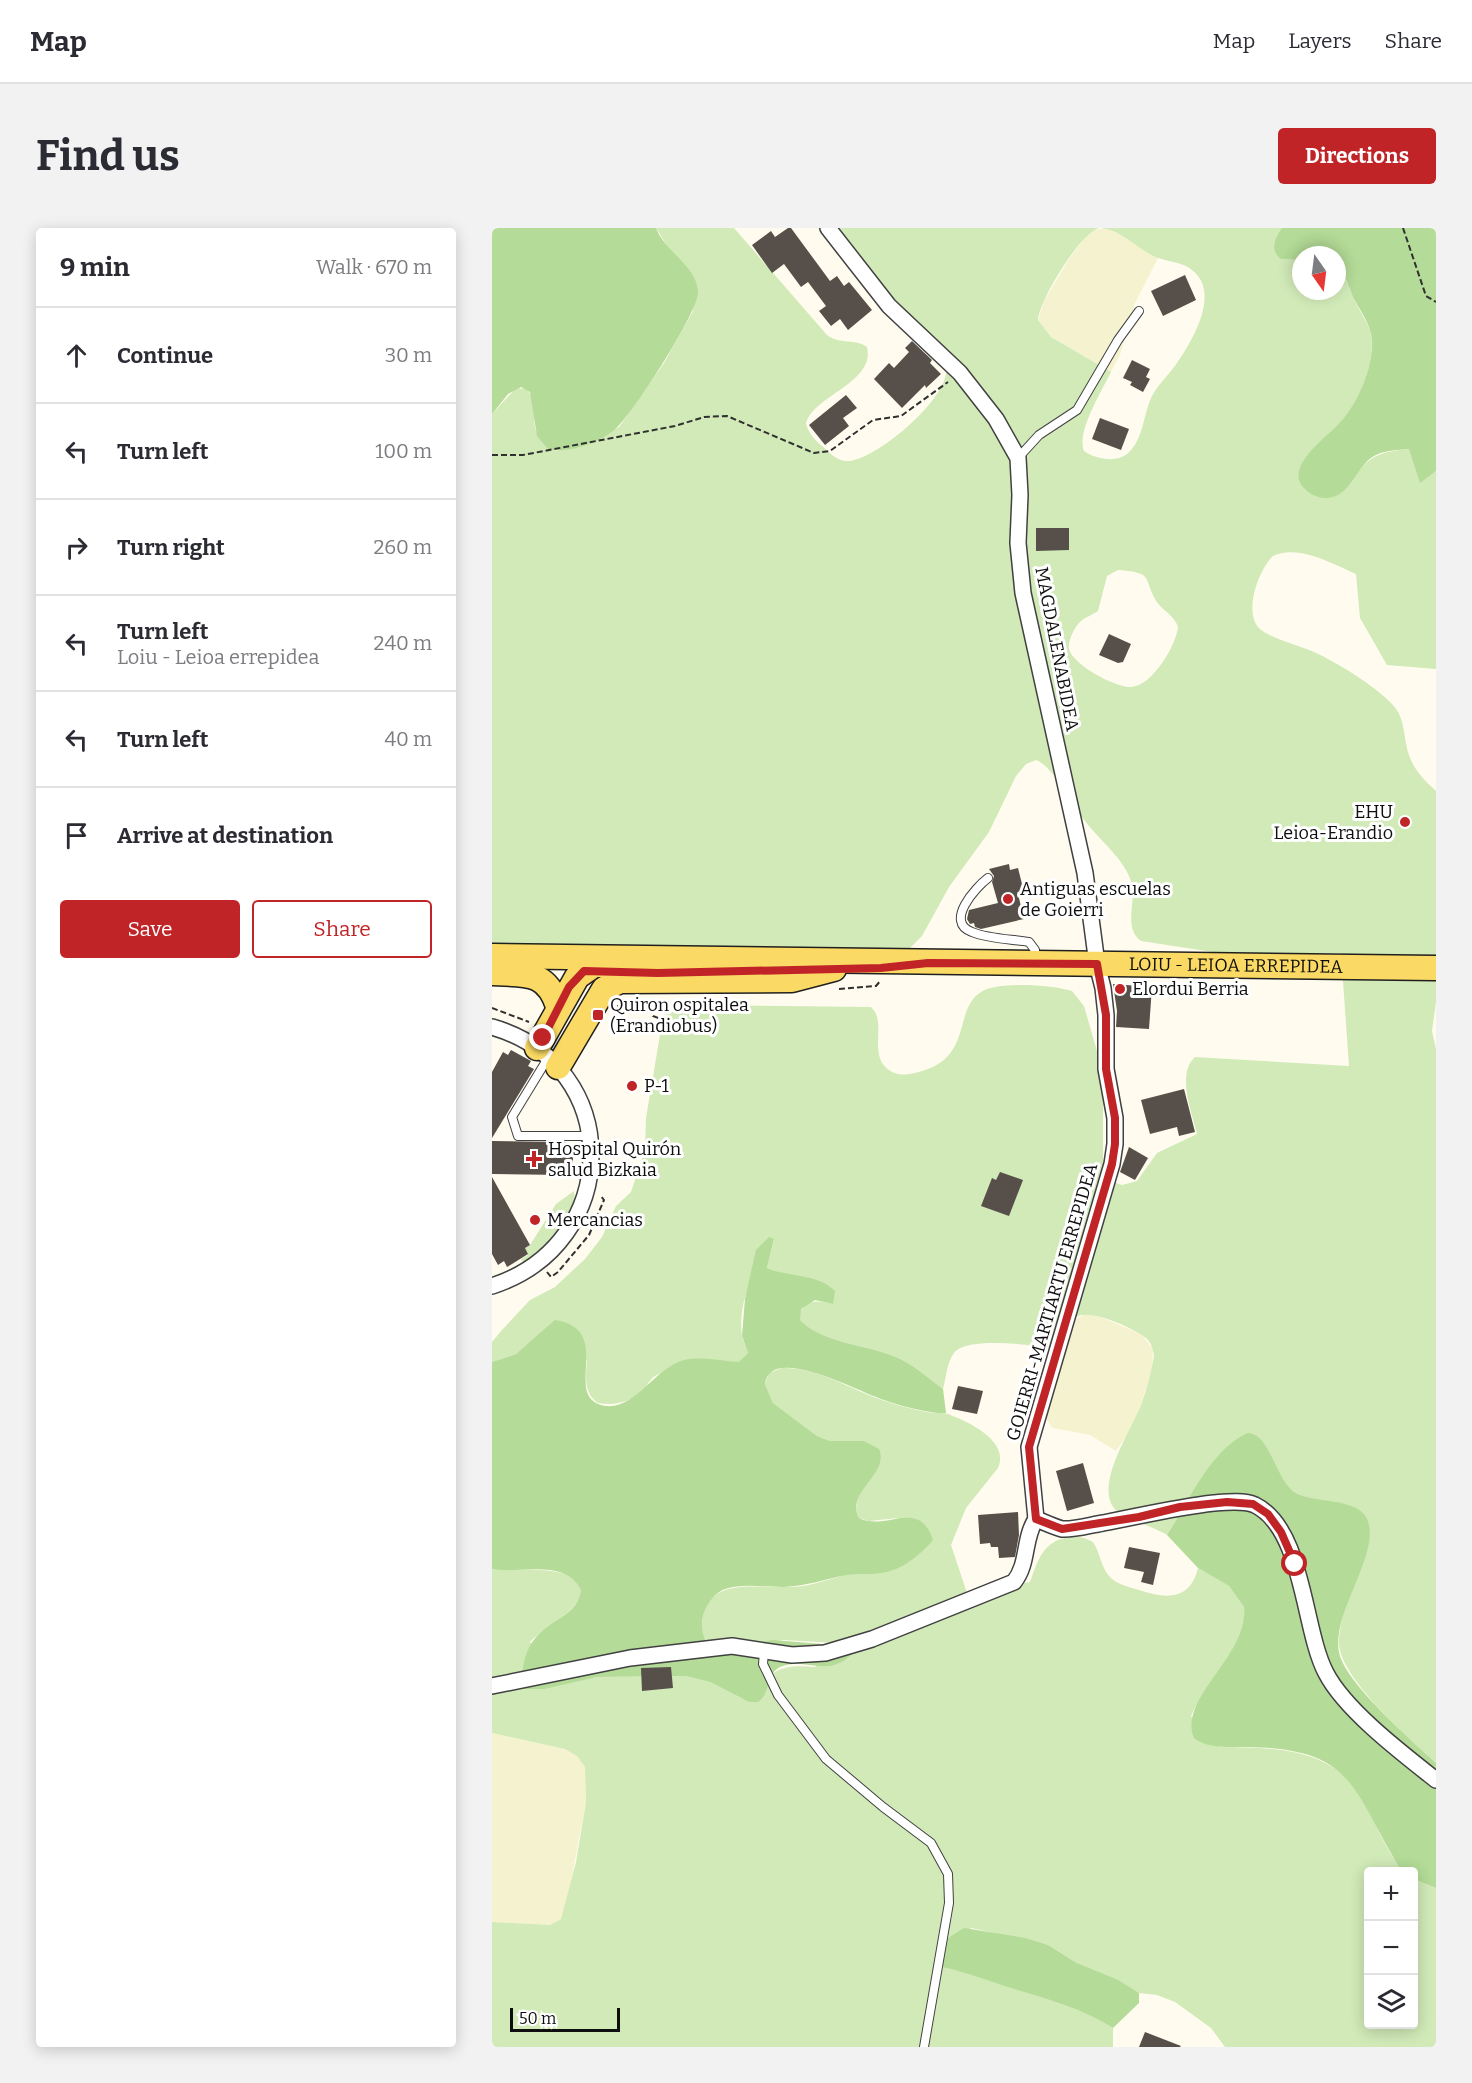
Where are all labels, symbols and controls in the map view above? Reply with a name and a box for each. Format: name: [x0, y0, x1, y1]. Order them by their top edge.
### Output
text: Map: [30, 25, 87, 58]
text: Map: [1213, 28, 1255, 54]
text: Layers: [1288, 28, 1352, 54]
text: Share: [1385, 28, 1442, 54]
button: Directions: [1278, 128, 1436, 184]
text: Find us: [36, 131, 180, 181]
north arrow: [1292, 246, 1346, 300]
text: 9 min: [60, 252, 130, 283]
text: Walk · 670 m: [316, 255, 432, 279]
icon: ahead: [60, 339, 93, 372]
text: Continue: [117, 342, 213, 369]
text: 30 m: [385, 343, 432, 367]
icon: left: [60, 435, 93, 468]
text: Turn left: [117, 438, 209, 465]
text: 100 m: [375, 439, 432, 463]
icon: right: [60, 531, 93, 564]
text: Turn right: [117, 534, 225, 561]
text: 260 m: [373, 535, 432, 559]
street label: MAGDALENABIDEA: [1030, 565, 1084, 733]
text: Turn left: [117, 618, 209, 645]
icon: left: [60, 627, 93, 660]
text: 240 m: [374, 631, 432, 655]
text: Loiu - Leioa errepidea: [117, 645, 319, 669]
icon: left: [60, 723, 93, 756]
text: Turn left: [117, 726, 209, 753]
text: 40 m: [384, 727, 432, 751]
place label: EHU Leioa-Erandio: [1274, 801, 1393, 844]
marker: EHU Leioa-Erandio: [1398, 815, 1412, 829]
icon: arrive: [60, 819, 93, 852]
text: Arrive at destination: [117, 822, 333, 849]
place label: Antiguas escuelas de Goierri: [1020, 878, 1171, 921]
marker: Antiguas escuelas de Goierri: [1001, 892, 1015, 906]
button: Save: [60, 900, 240, 958]
button: Share: [252, 900, 432, 958]
street label: LOIU - LEIOA ERREPIDEA: [1129, 953, 1343, 978]
place label: Elordui Berria: [1132, 978, 1249, 1000]
marker: Elordui Berria: [1113, 982, 1127, 996]
place label: Quiron ospitalea (Erandiobus): [610, 994, 749, 1037]
marker: Quiron ospitalea (Erandiobus): [591, 1008, 605, 1022]
route end: [529, 1024, 555, 1050]
place label: P-1: [644, 1075, 670, 1097]
marker: P-1: [625, 1079, 639, 1093]
place label: Hospital Quirón salud Bizkaia: [548, 1138, 682, 1181]
marker: Hospital Quirón salud Bizkaia: [525, 1150, 543, 1168]
street label: GOIERRI-MARTIARTU ERREPIDEA: [1002, 1160, 1102, 1443]
place label: Mercancias: [547, 1209, 643, 1231]
marker: Mercancias: [528, 1213, 542, 1227]
route start: [1281, 1550, 1307, 1576]
map controls: [1364, 1867, 1418, 2029]
button: +: [1364, 1867, 1418, 1921]
button: −: [1364, 1921, 1418, 1975]
button: layers: [1364, 1975, 1418, 2029]
scale bar: [510, 2005, 620, 2032]
text: 50 m: [519, 2009, 556, 2028]

